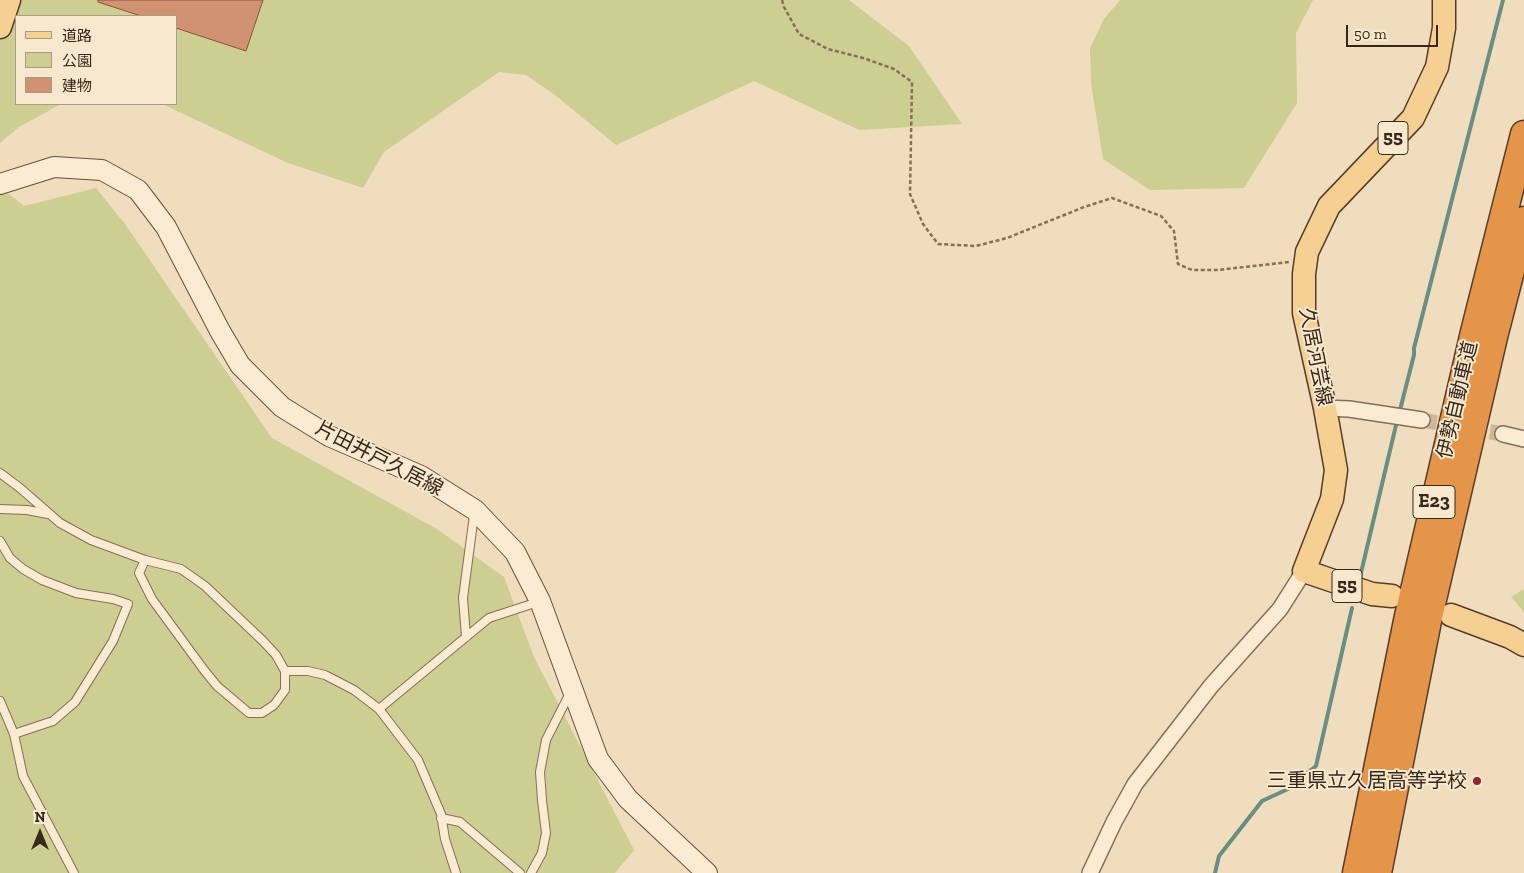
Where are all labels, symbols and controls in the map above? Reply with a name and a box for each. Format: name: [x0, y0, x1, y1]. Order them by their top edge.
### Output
legend: [15, 15, 178, 105]
scale bar: [1349, 15, 1442, 47]
text: 50 m: [1354, 25, 1387, 43]
text: 道路: [62, 27, 92, 45]
text: 公園: [62, 52, 92, 70]
text: 建物: [62, 77, 92, 95]
road number: 55: [1378, 122, 1408, 154]
street label: 久居河芸線: [1294, 306, 1336, 408]
street label: 伊勢自動車道: [1433, 339, 1483, 461]
street label: 片田井戸久居線: [311, 417, 447, 501]
road number: E23: [1413, 486, 1455, 518]
road number: 55: [1332, 570, 1362, 602]
place label: 三重県立久居高等学校: [1267, 769, 1467, 793]
marker: 三重県立久居高等学校: [1471, 775, 1483, 787]
north arrow: [15, 808, 65, 858]
text: N: [35, 809, 45, 826]

